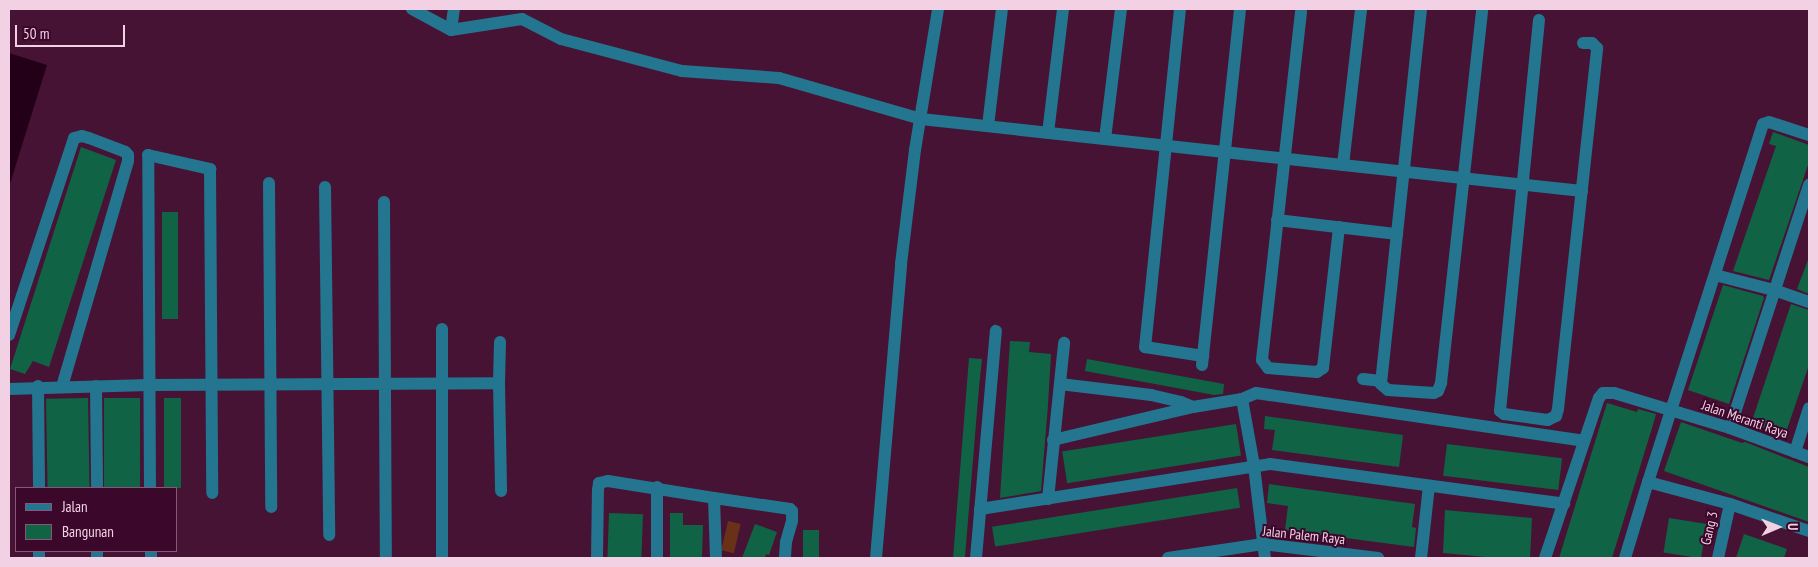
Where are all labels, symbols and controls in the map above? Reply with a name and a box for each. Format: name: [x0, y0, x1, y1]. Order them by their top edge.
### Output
scale bar: [18, 15, 128, 47]
text: 50 m: [23, 24, 49, 43]
street label: Jalan Meranti Raya: [1700, 396, 1790, 442]
legend: [15, 487, 178, 552]
text: Jalan: [62, 497, 88, 516]
north arrow: [1753, 502, 1803, 552]
street label: Gang 3: [1697, 510, 1721, 546]
text: Bangunan: [62, 522, 114, 541]
street label: Jalan Palem Raya: [1262, 522, 1346, 548]
text: U: [1784, 523, 1802, 531]

